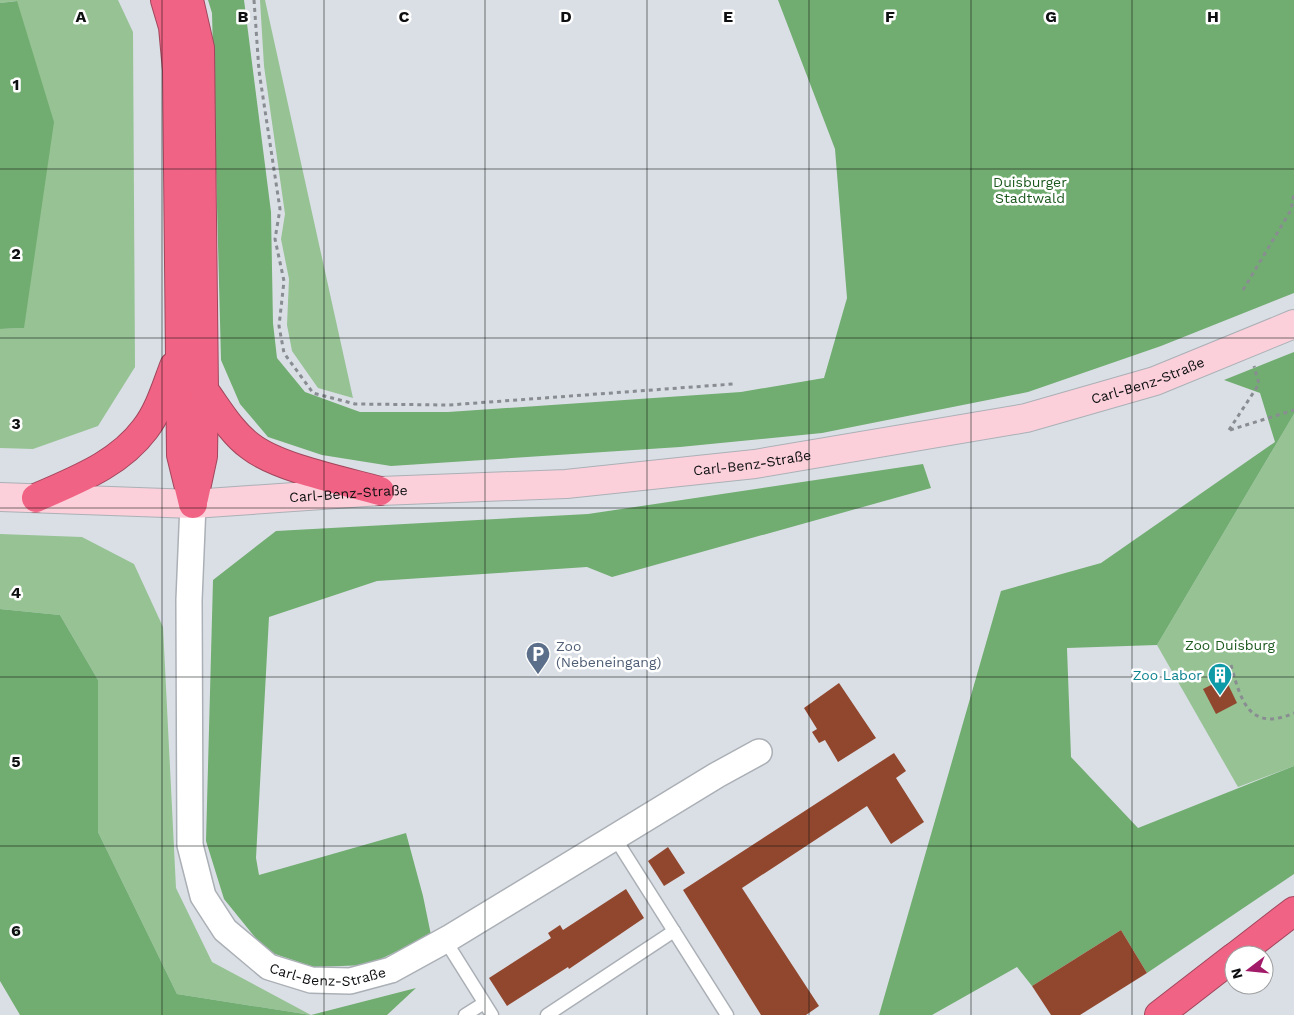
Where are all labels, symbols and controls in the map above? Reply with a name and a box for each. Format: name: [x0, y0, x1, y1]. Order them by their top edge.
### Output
text: A: [76, 7, 87, 26]
text: B: [238, 7, 249, 26]
text: C: [399, 7, 410, 26]
text: D: [560, 7, 572, 26]
text: E: [723, 7, 733, 26]
text: F: [885, 7, 895, 26]
text: G: [1045, 7, 1057, 26]
text: H: [1207, 7, 1219, 26]
text: 1: [13, 75, 19, 94]
park label: Duisburger Stadtwald: [993, 174, 1067, 206]
text: 2: [11, 244, 21, 263]
street label: Carl-Benz-Straße: [1089, 354, 1207, 407]
text: 3: [11, 414, 21, 433]
street label: Carl-Benz-Straße: [692, 447, 812, 478]
street label: Carl-Benz-Straße: [289, 482, 408, 505]
text: 4: [11, 583, 21, 602]
park label: Zoo Duisburg: [1185, 637, 1276, 653]
place label: Zoo (Nebeneingang): [556, 638, 661, 670]
parking icon: Zoo (Nebeneingang): [525, 641, 551, 675]
building icon: Zoo Labor: [1207, 662, 1233, 696]
place label: Zoo Labor: [1133, 667, 1202, 683]
text: 5: [11, 752, 21, 771]
text: 6: [11, 921, 21, 940]
north arrow: [1224, 945, 1274, 995]
street label: Carl-Benz-Straße: [268, 960, 388, 989]
text: N: [1227, 966, 1246, 981]

